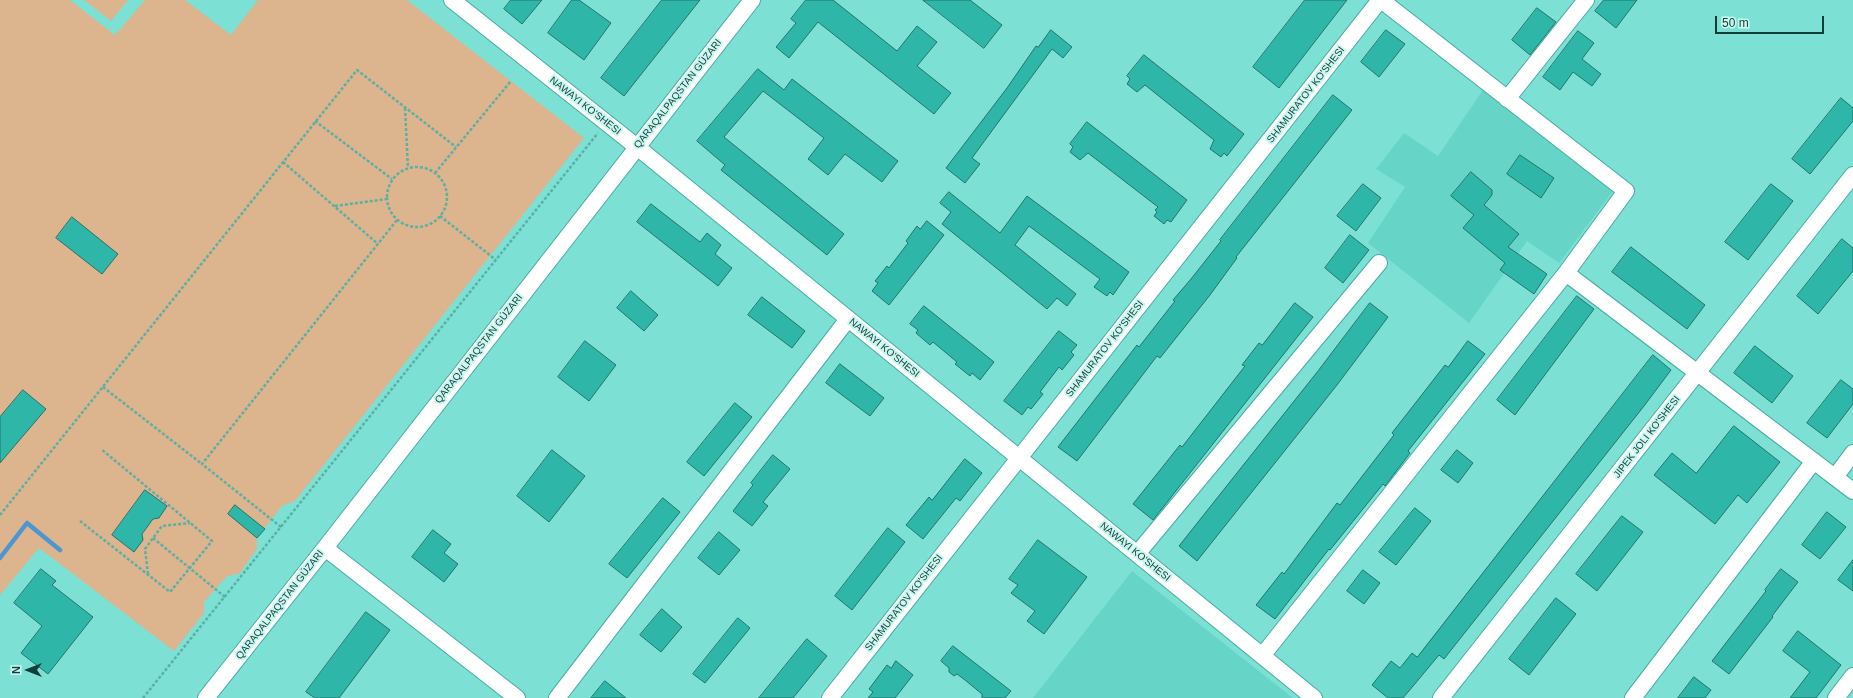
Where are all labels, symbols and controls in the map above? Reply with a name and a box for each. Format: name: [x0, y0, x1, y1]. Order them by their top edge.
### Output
scale bar: [1717, 8, 1826, 34]
text: 50 m: [1722, 16, 1749, 30]
street label: QARAQALPAQSTAN GÚZARI: [632, 37, 724, 151]
street label: SHAMURATOV KO'SHESI: [1265, 45, 1347, 145]
street label: NAWAYI KO'SHESI: [547, 74, 623, 138]
street label: QARAQALPAQSTAN GÚZARI: [433, 292, 525, 406]
street label: SHAMURATOV KO'SHESI: [1064, 299, 1146, 399]
street label: NAWAYI KO'SHESI: [846, 316, 922, 380]
street label: JIPEK JOLI KO'SHESI: [1611, 394, 1683, 480]
street label: NAWAYI KO'SHESI: [1097, 520, 1173, 584]
street label: QARAQALPAQSTAN GÚZARI: [234, 548, 326, 662]
street label: SHAMURATOV KO'SHESI: [863, 553, 945, 653]
north arrow: [8, 650, 48, 690]
text: N: [10, 666, 22, 674]

